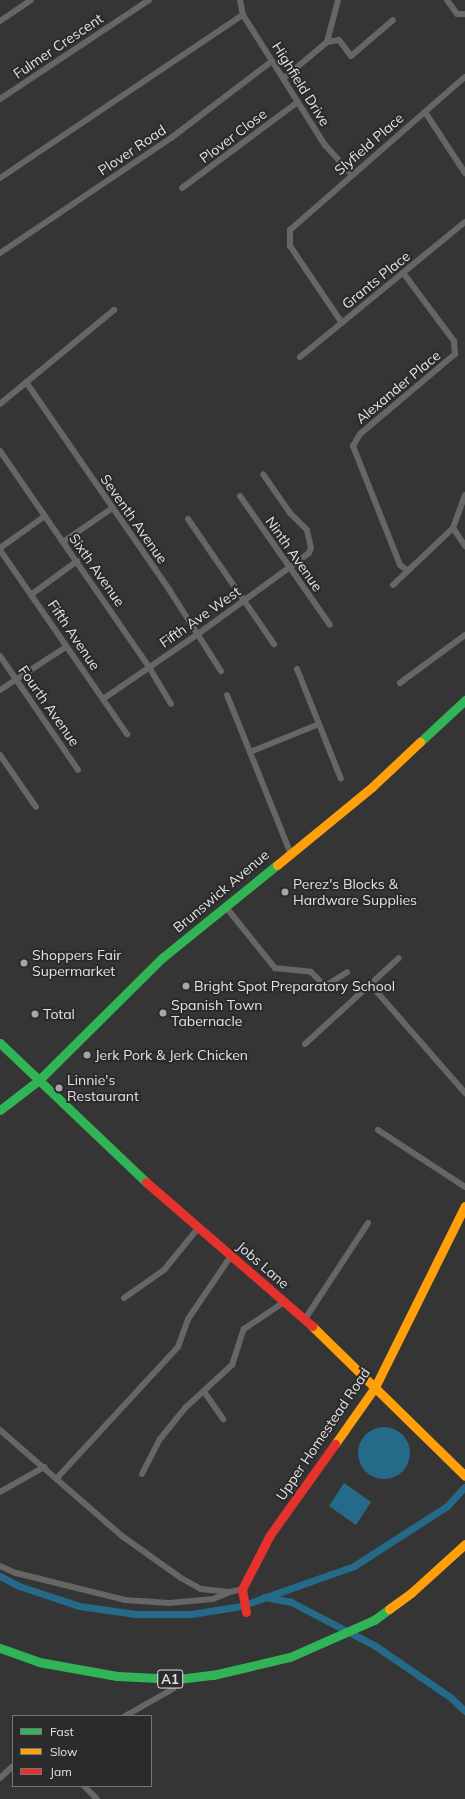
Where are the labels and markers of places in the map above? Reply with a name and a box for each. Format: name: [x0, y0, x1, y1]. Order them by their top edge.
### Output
place label: Perez's Blocks & Hardware Supplies: [293, 876, 417, 908]
marker: Perez's Blocks & Hardware Supplies: [280, 887, 290, 897]
place label: Shoppers Fair Supermarket: [32, 947, 121, 980]
marker: Shoppers Fair Supermarket: [19, 958, 29, 968]
place label: Bright Spot Preparatory School: [194, 978, 395, 994]
marker: Bright Spot Preparatory School: [181, 981, 191, 991]
place label: Spanish Town Tabernacle: [171, 997, 263, 1030]
place label: Total: [43, 1006, 75, 1022]
marker: Spanish Town Tabernacle: [158, 1008, 168, 1018]
marker: Total: [30, 1009, 40, 1019]
place label: Jerk Pork & Jerk Chicken: [95, 1047, 248, 1063]
marker: Jerk Pork & Jerk Chicken: [82, 1050, 92, 1060]
place label: Linnie's Restaurant: [67, 1072, 139, 1104]
marker: Linnie's Restaurant: [54, 1083, 64, 1093]

